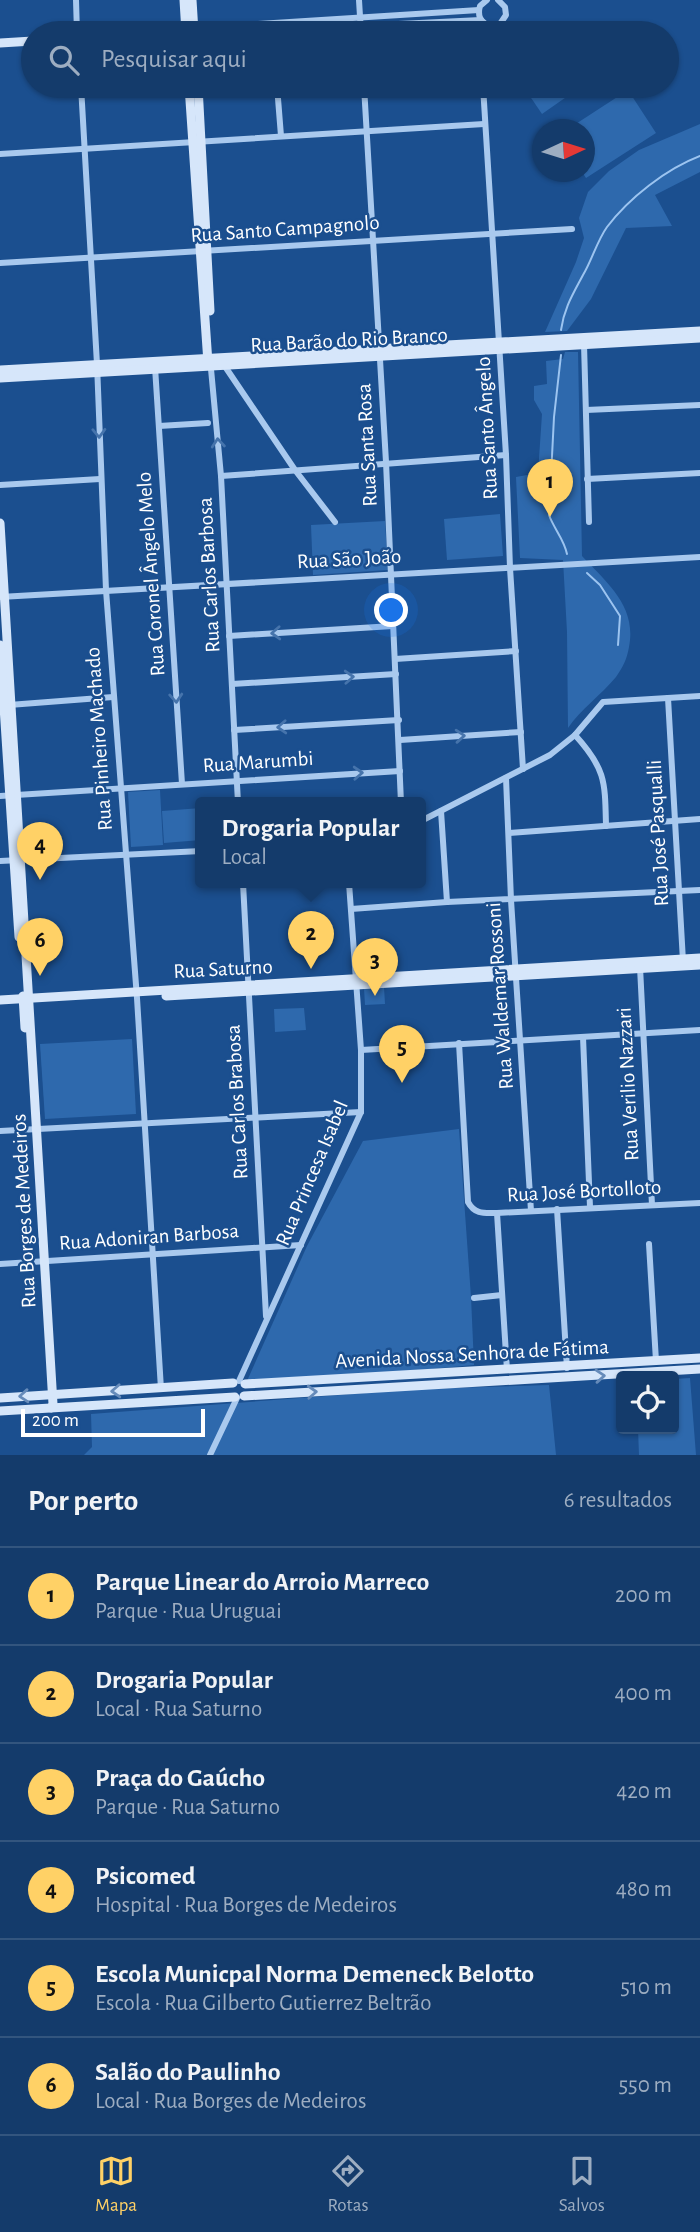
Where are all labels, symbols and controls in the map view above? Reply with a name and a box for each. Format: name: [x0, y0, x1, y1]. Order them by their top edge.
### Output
search box: [21, 21, 679, 98]
icon: search: [45, 41, 83, 79]
text: Pesquisar aqui: [101, 46, 247, 72]
north arrow: [532, 119, 595, 182]
street label: Rua Santo Campagnolo: [190, 212, 380, 246]
street label: Rua Barão do Rio Branco: [250, 324, 448, 356]
street label: Rua Santo Ângelo: [471, 356, 501, 500]
street label: Rua Santa Rosa: [353, 383, 381, 507]
one-way arrow: [91, 428, 107, 438]
one-way arrow: [211, 437, 226, 448]
pin: 1: [527, 459, 573, 517]
street label: Rua Coronel Ângelo Melo: [131, 471, 169, 677]
street label: Rua Carlos Barbosa: [194, 497, 224, 653]
street label: Rua São João: [296, 546, 402, 572]
your location: [374, 593, 408, 627]
one-way arrow: [270, 625, 281, 640]
street label: Rua Pinheiro Machado: [82, 646, 116, 832]
one-way arrow: [344, 669, 355, 684]
one-way arrow: [168, 693, 183, 704]
one-way arrow: [276, 720, 287, 735]
one-way arrow: [455, 729, 466, 744]
street label: Rua Marumbi: [202, 748, 314, 776]
street label: Rua José Pasqualli: [644, 759, 672, 907]
one-way arrow: [353, 766, 364, 781]
popup: [195, 797, 426, 888]
text: Drogaria Popular: [222, 815, 399, 841]
pin: 4: [17, 822, 63, 880]
text: Local: [222, 846, 267, 869]
street label: Rua Waldemar Rossoni: [483, 902, 517, 1090]
pin: 2: [288, 911, 334, 969]
pin: 6: [17, 918, 63, 976]
pin: 3: [352, 938, 398, 996]
street label: Rua Saturno: [173, 956, 273, 982]
street label: Rua Verilio Nazzari: [613, 1007, 643, 1161]
street label: Rua Carlos Brabosa: [222, 1024, 252, 1180]
pin: 5: [379, 1025, 425, 1083]
street label: Rua Princesa Isabel: [272, 1097, 352, 1249]
street label: Rua Borges de Medeiros: [8, 1113, 40, 1309]
street label: Rua José Bortolloto: [506, 1176, 662, 1206]
street label: Rua Adoniran Barbosa: [58, 1220, 240, 1254]
street label: Avenida Nossa Senhora de Fátima: [335, 1336, 610, 1372]
one-way arrow: [595, 1368, 606, 1383]
map controls: [616, 1371, 679, 1434]
button: locate: [616, 1371, 679, 1434]
one-way arrow: [111, 1384, 122, 1399]
one-way arrow: [307, 1385, 318, 1400]
one-way arrow: [18, 1388, 29, 1403]
scale bar: [21, 1406, 205, 1438]
text: 200 m: [32, 1411, 79, 1430]
text: Por perto: [28, 1486, 138, 1516]
text: 6 resultados: [564, 1489, 672, 1512]
text: Parque Linear do Arroio Marreco: [95, 1569, 429, 1595]
text: 1: [47, 1584, 55, 1607]
text: 200 m: [615, 1584, 672, 1607]
text: Parque · Rua Uruguai: [95, 1600, 282, 1623]
text: Drogaria Popular: [95, 1667, 273, 1693]
text: 2: [46, 1682, 56, 1705]
text: 400 m: [614, 1682, 672, 1705]
text: Local · Rua Saturno: [95, 1698, 262, 1721]
text: Praça do Gaúcho: [95, 1765, 265, 1791]
text: 3: [46, 1780, 56, 1803]
text: 420 m: [616, 1780, 672, 1803]
text: Parque · Rua Saturno: [95, 1796, 280, 1819]
text: Psicomed: [95, 1863, 195, 1889]
text: 4: [45, 1878, 57, 1901]
text: 480 m: [616, 1878, 672, 1901]
text: Hospital · Rua Borges de Medeiros: [95, 1894, 397, 1917]
text: Escola Municpal Norma Demeneck Belotto: [95, 1961, 534, 1987]
text: 5: [46, 1976, 56, 1999]
text: 510 m: [620, 1976, 672, 1999]
text: Escola · Rua Gilberto Gutierrez Beltrão: [95, 1992, 432, 2015]
text: Salão do Paulinho: [95, 2059, 281, 2085]
text: 6: [45, 2074, 57, 2097]
text: 550 m: [618, 2074, 672, 2097]
text: Local · Rua Borges de Medeiros: [95, 2090, 366, 2113]
tab: Mapa: [95, 2152, 137, 2217]
tab: Rotas: [327, 2152, 368, 2217]
tab: Salvos: [559, 2152, 605, 2217]

